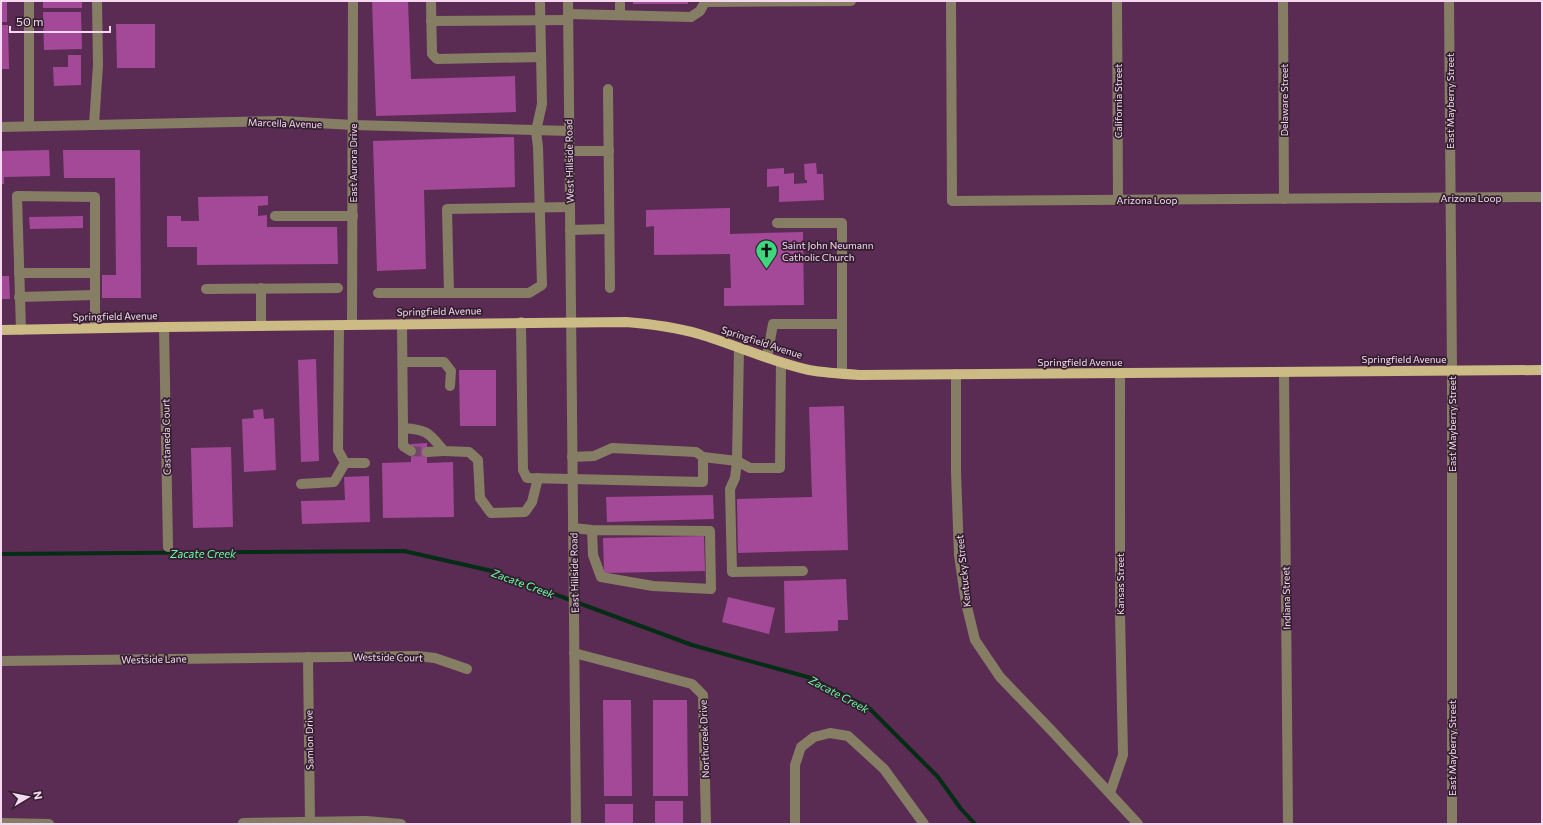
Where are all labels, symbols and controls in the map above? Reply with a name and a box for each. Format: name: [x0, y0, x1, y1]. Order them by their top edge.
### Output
scale bar: [10, 8, 110, 34]
text: 50 m: [16, 14, 44, 28]
street label: East Mayberry Street: [1444, 53, 1456, 149]
street label: California Street: [1112, 64, 1124, 138]
street label: Delaware Street: [1278, 64, 1290, 136]
street label: Marcella Avenue: [248, 116, 322, 130]
street label: West Hillside Road: [562, 119, 576, 203]
street label: East Aurora Drive: [347, 123, 359, 203]
street label: Arizona Loop: [1441, 192, 1502, 204]
street label: Arizona Loop: [1117, 194, 1178, 206]
church icon: Saint John Neumann Catholic Church: [754, 238, 780, 271]
place label: Saint John Neumann Catholic Church: [782, 239, 874, 263]
street label: Springfield Avenue: [396, 304, 482, 318]
street label: Springfield Avenue: [72, 309, 158, 323]
street label: Springfield Avenue: [720, 323, 804, 361]
street label: Springfield Avenue: [1362, 353, 1446, 365]
street label: Springfield Avenue: [1038, 356, 1122, 368]
street label: East Mayberry Street: [1446, 376, 1458, 472]
street label: Castaneda Court: [159, 399, 173, 475]
street label: East Hillside Road: [567, 533, 581, 613]
street label: Kentucky Street: [953, 534, 973, 608]
water label: Zacate Creek: [169, 547, 237, 560]
street label: Kansas Street: [1114, 553, 1126, 615]
water label: Zacate Creek: [489, 565, 557, 601]
street label: Indiana Street: [1279, 566, 1293, 630]
street label: Westside Court: [353, 650, 423, 664]
street label: Westside Lane: [121, 652, 187, 666]
water label: Zacate Creek: [806, 672, 872, 716]
street label: Northcreek Drive: [697, 700, 711, 778]
street label: East Mayberry Street: [1446, 700, 1458, 796]
street label: Samlon Drive: [302, 710, 316, 770]
north arrow: [8, 777, 48, 817]
text: N: [31, 790, 45, 800]

